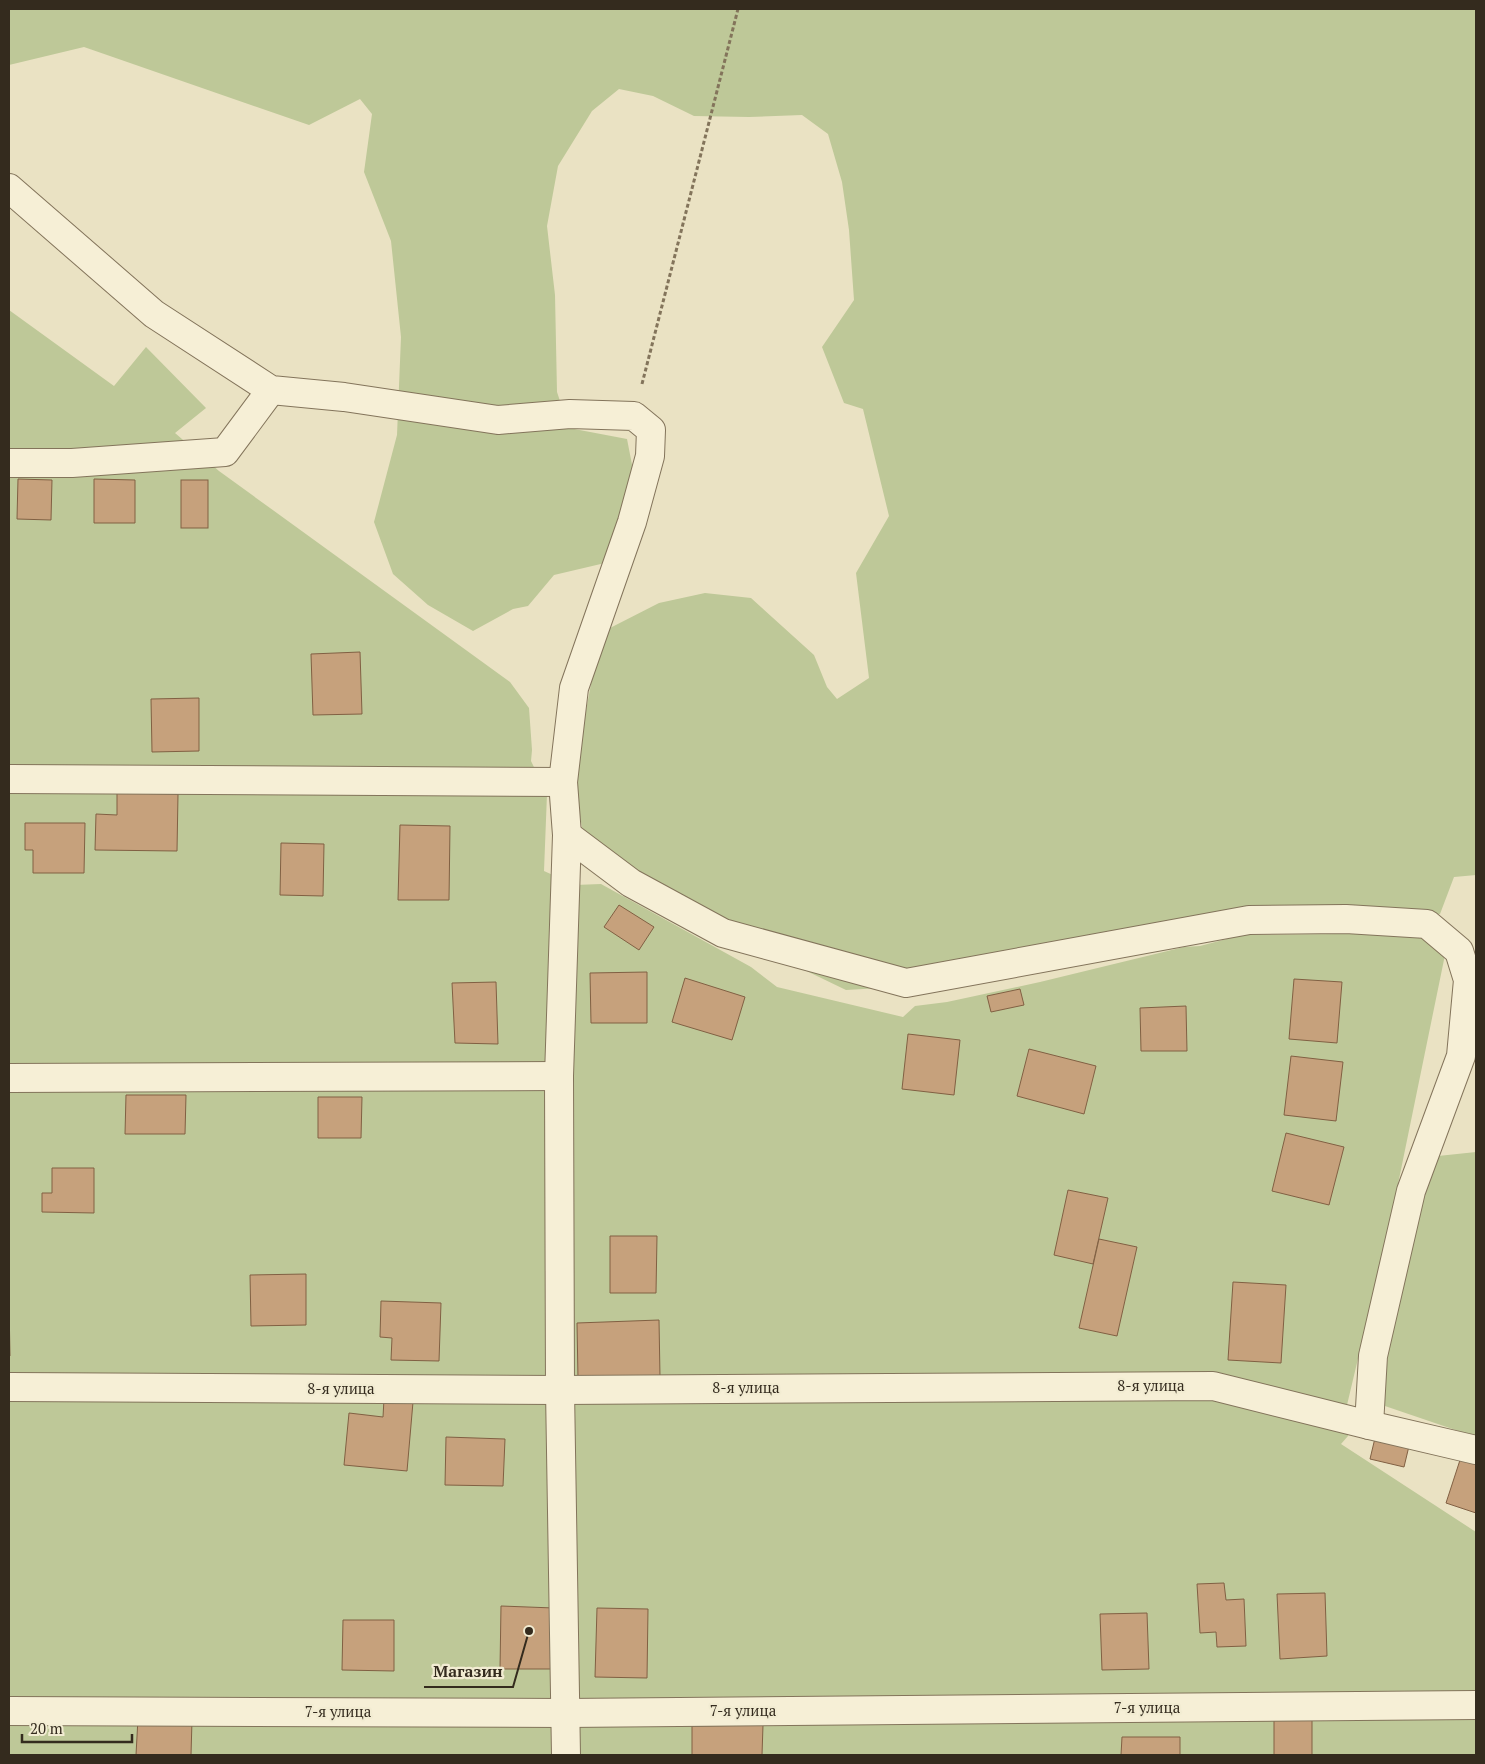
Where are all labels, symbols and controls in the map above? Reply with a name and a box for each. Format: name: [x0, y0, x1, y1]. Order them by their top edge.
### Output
street label: 8-я улица: [1117, 1375, 1185, 1395]
street label: 8-я улица: [712, 1377, 780, 1397]
street label: 8-я улица: [307, 1378, 375, 1398]
callout: Магазин: [424, 1656, 513, 1687]
text: Магазин: [433, 1660, 503, 1682]
street label: 7-я улица: [1114, 1697, 1181, 1717]
street label: 7-я улица: [710, 1700, 777, 1720]
street label: 7-я улица: [305, 1701, 372, 1721]
scale bar: [22, 1712, 132, 1744]
text: 20 m: [30, 1718, 63, 1738]

